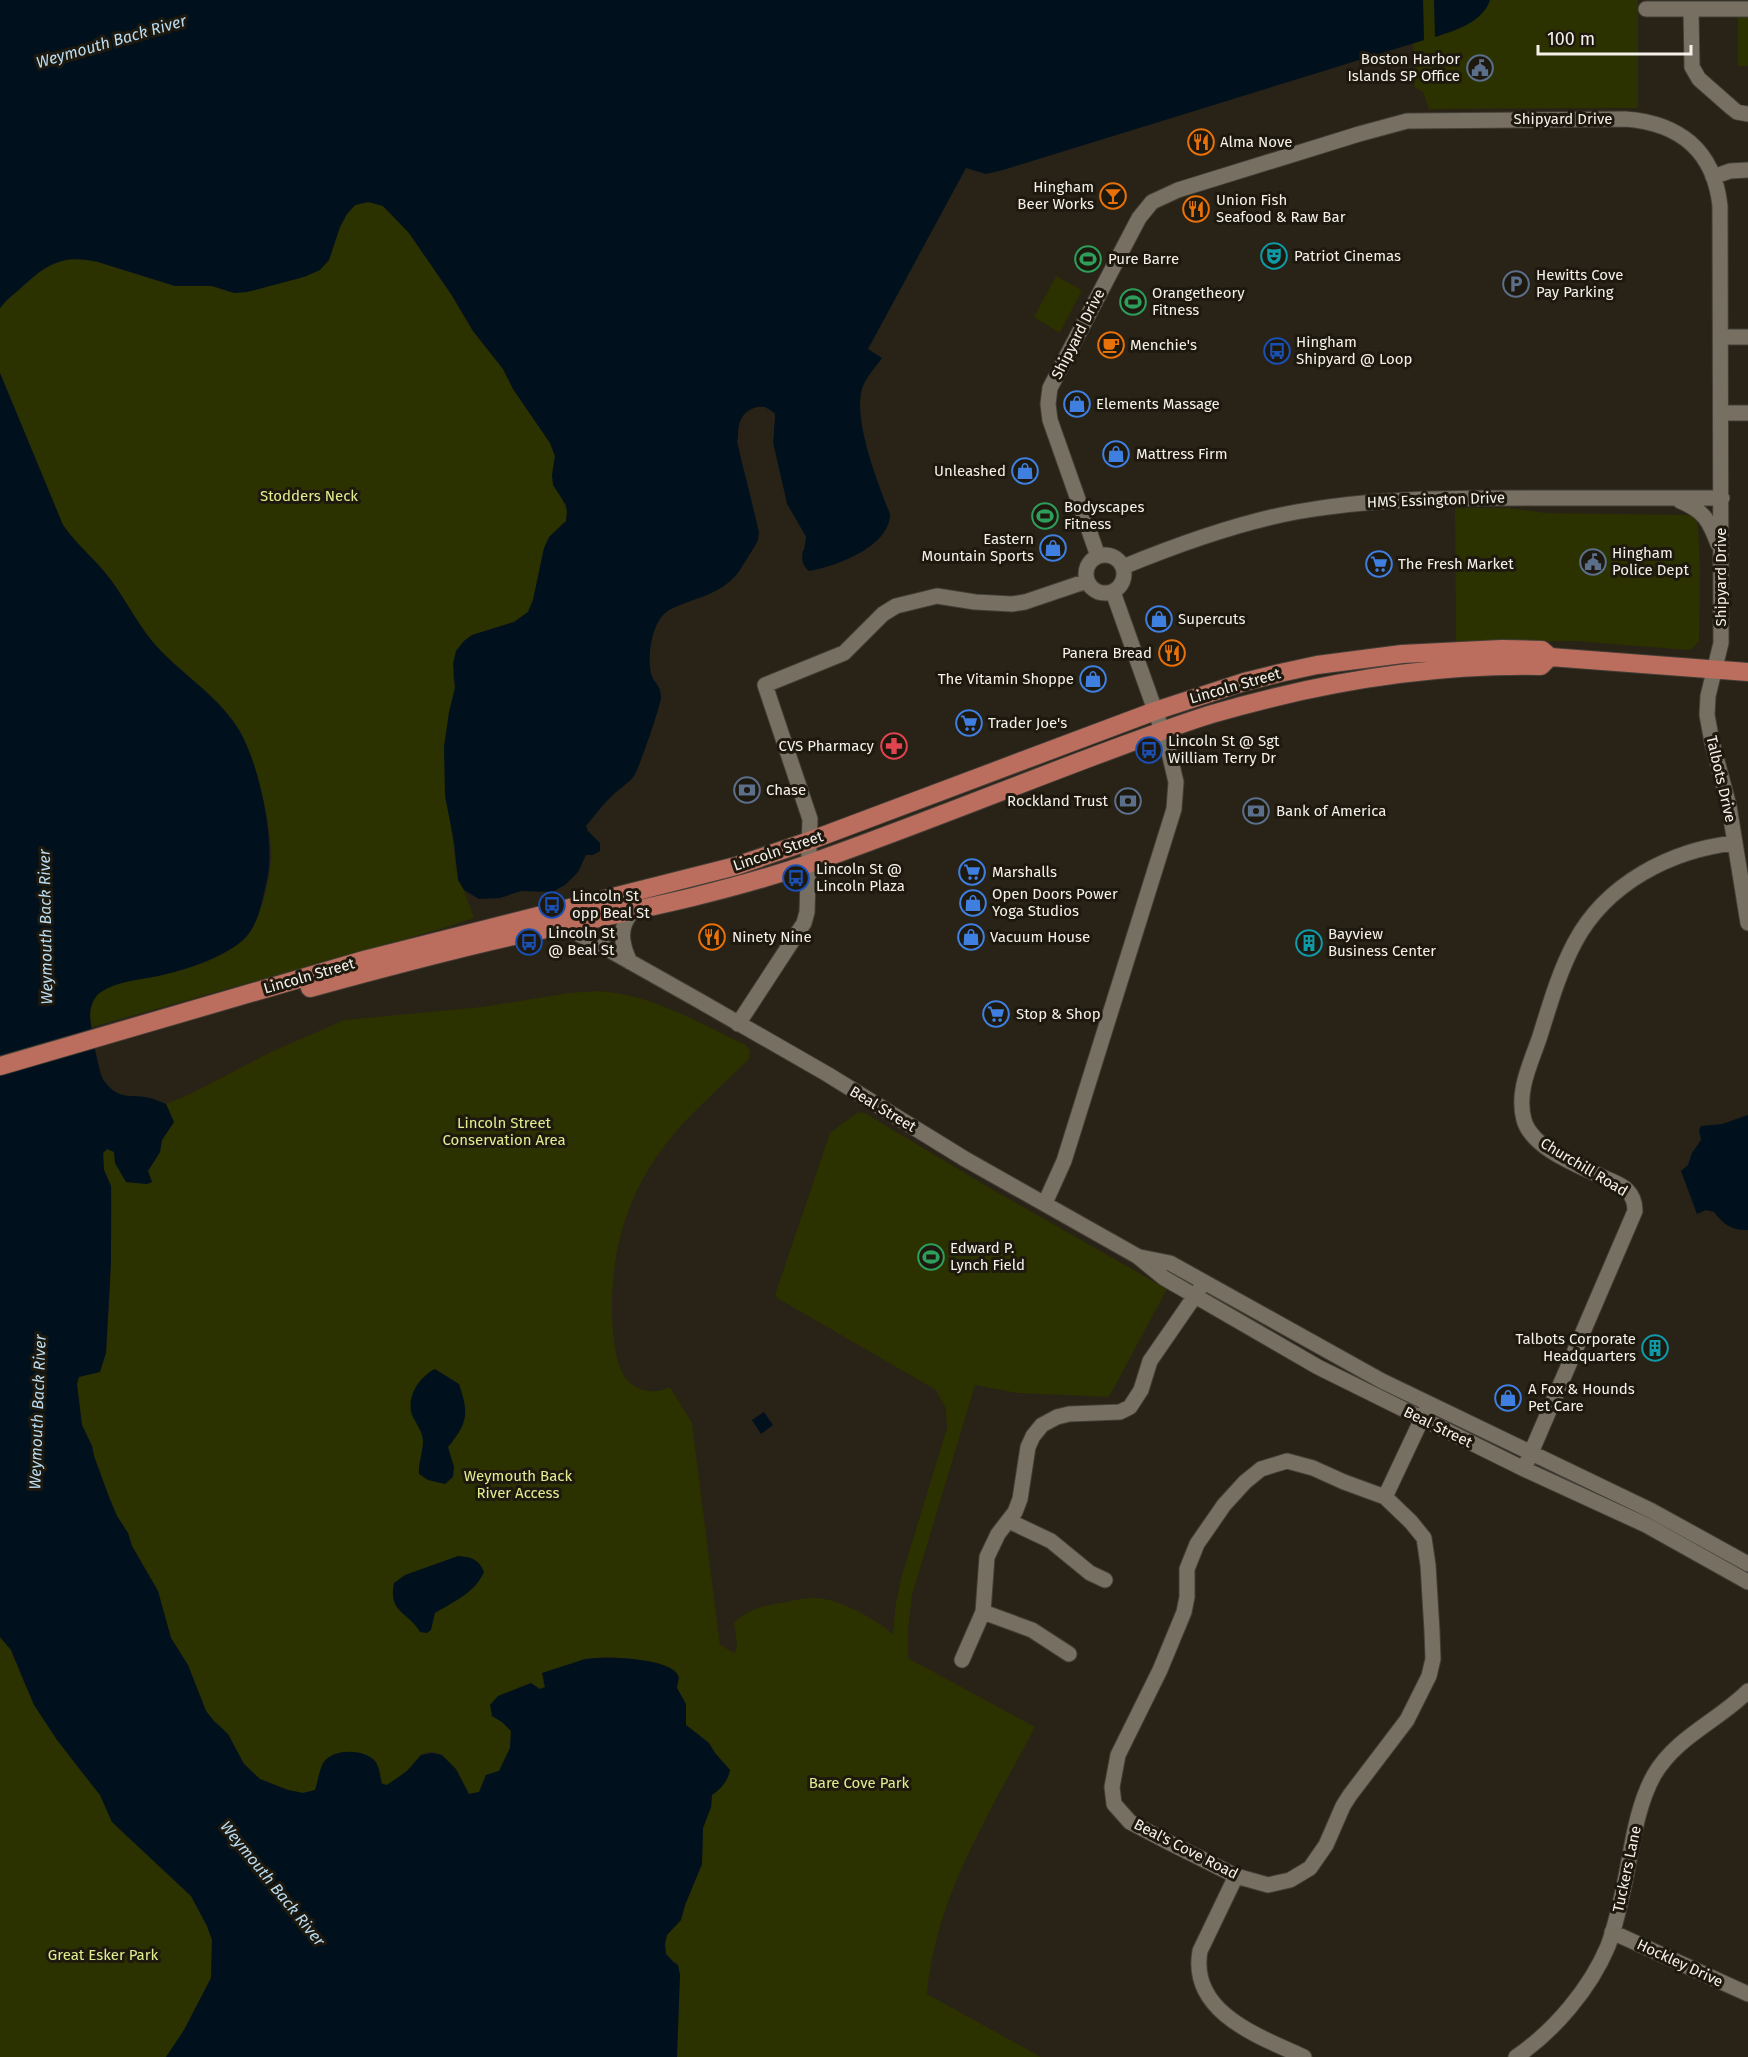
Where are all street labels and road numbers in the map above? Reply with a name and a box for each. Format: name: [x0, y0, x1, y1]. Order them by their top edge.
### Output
street label: Shipyard Drive: [1514, 110, 1612, 128]
street label: Shipyard Drive: [1048, 286, 1108, 382]
street label: HMS Essington Drive: [1367, 489, 1505, 511]
street label: Shipyard Drive: [1712, 528, 1730, 626]
street label: Lincoln Street: [1187, 664, 1283, 708]
street label: Talbots Drive: [1702, 734, 1740, 824]
street label: Lincoln Street: [731, 827, 826, 875]
street label: Lincoln Street: [261, 954, 357, 998]
street label: Beal Street: [847, 1082, 920, 1136]
street label: Churchill Road: [1537, 1134, 1631, 1200]
street label: Beal Street: [1401, 1403, 1476, 1452]
street label: Beal's Cove Road: [1131, 1815, 1241, 1883]
street label: Tuckers Lane: [1609, 1824, 1645, 1914]
street label: Hockley Drive: [1634, 1935, 1726, 1991]

